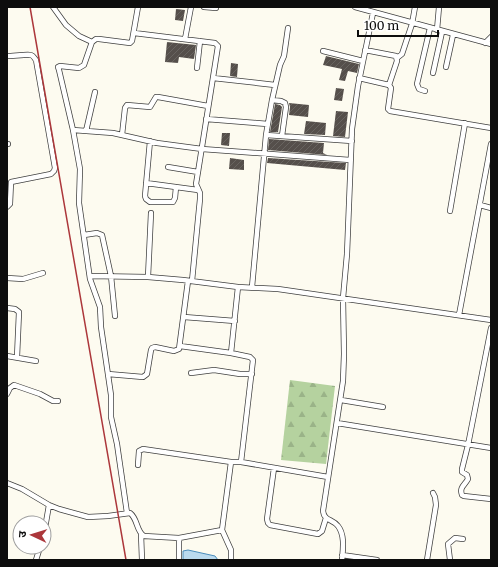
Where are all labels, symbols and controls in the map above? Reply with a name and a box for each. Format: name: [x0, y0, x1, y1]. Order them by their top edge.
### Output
scale bar: [358, 12, 438, 38]
text: 100 m: [364, 18, 399, 33]
north arrow: [12, 515, 52, 555]
text: उ: [15, 530, 29, 538]

